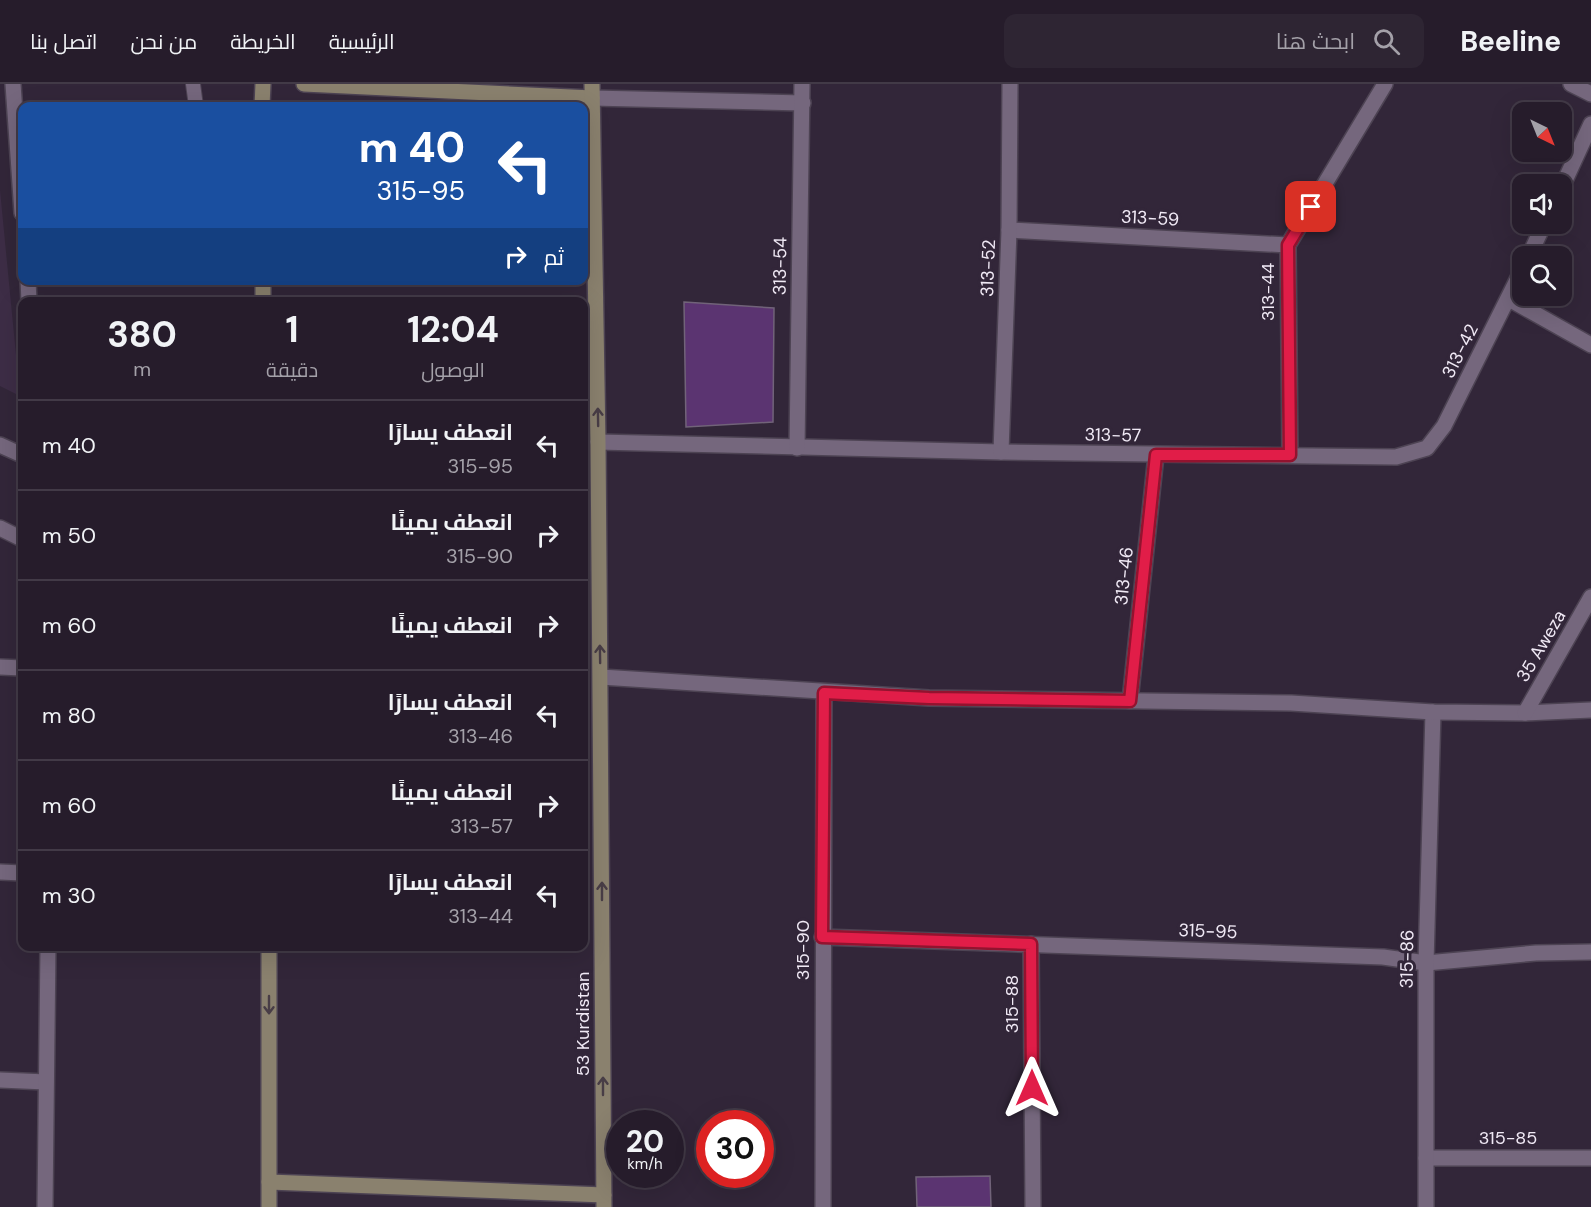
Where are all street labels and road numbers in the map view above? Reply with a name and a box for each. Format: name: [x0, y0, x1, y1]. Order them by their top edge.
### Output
street label: 313-59: [1120, 204, 1180, 232]
street label: 313-54: [767, 237, 793, 295]
street label: 313-52: [975, 239, 1001, 297]
street label: 313-44: [1256, 263, 1280, 321]
street label: 313-42: [1436, 320, 1484, 382]
street label: 313-57: [1084, 423, 1142, 447]
street label: 313-46: [1109, 546, 1139, 606]
street label: 35 Aweza: [1511, 606, 1571, 686]
street label: 315-95: [1178, 918, 1238, 944]
street label: 315-90: [791, 920, 815, 980]
street label: 315-86: [1394, 929, 1420, 989]
street label: 53 Kurdistan: [571, 972, 595, 1076]
street label: 315-88: [1000, 975, 1024, 1033]
street label: 315-85: [1479, 1126, 1537, 1150]

